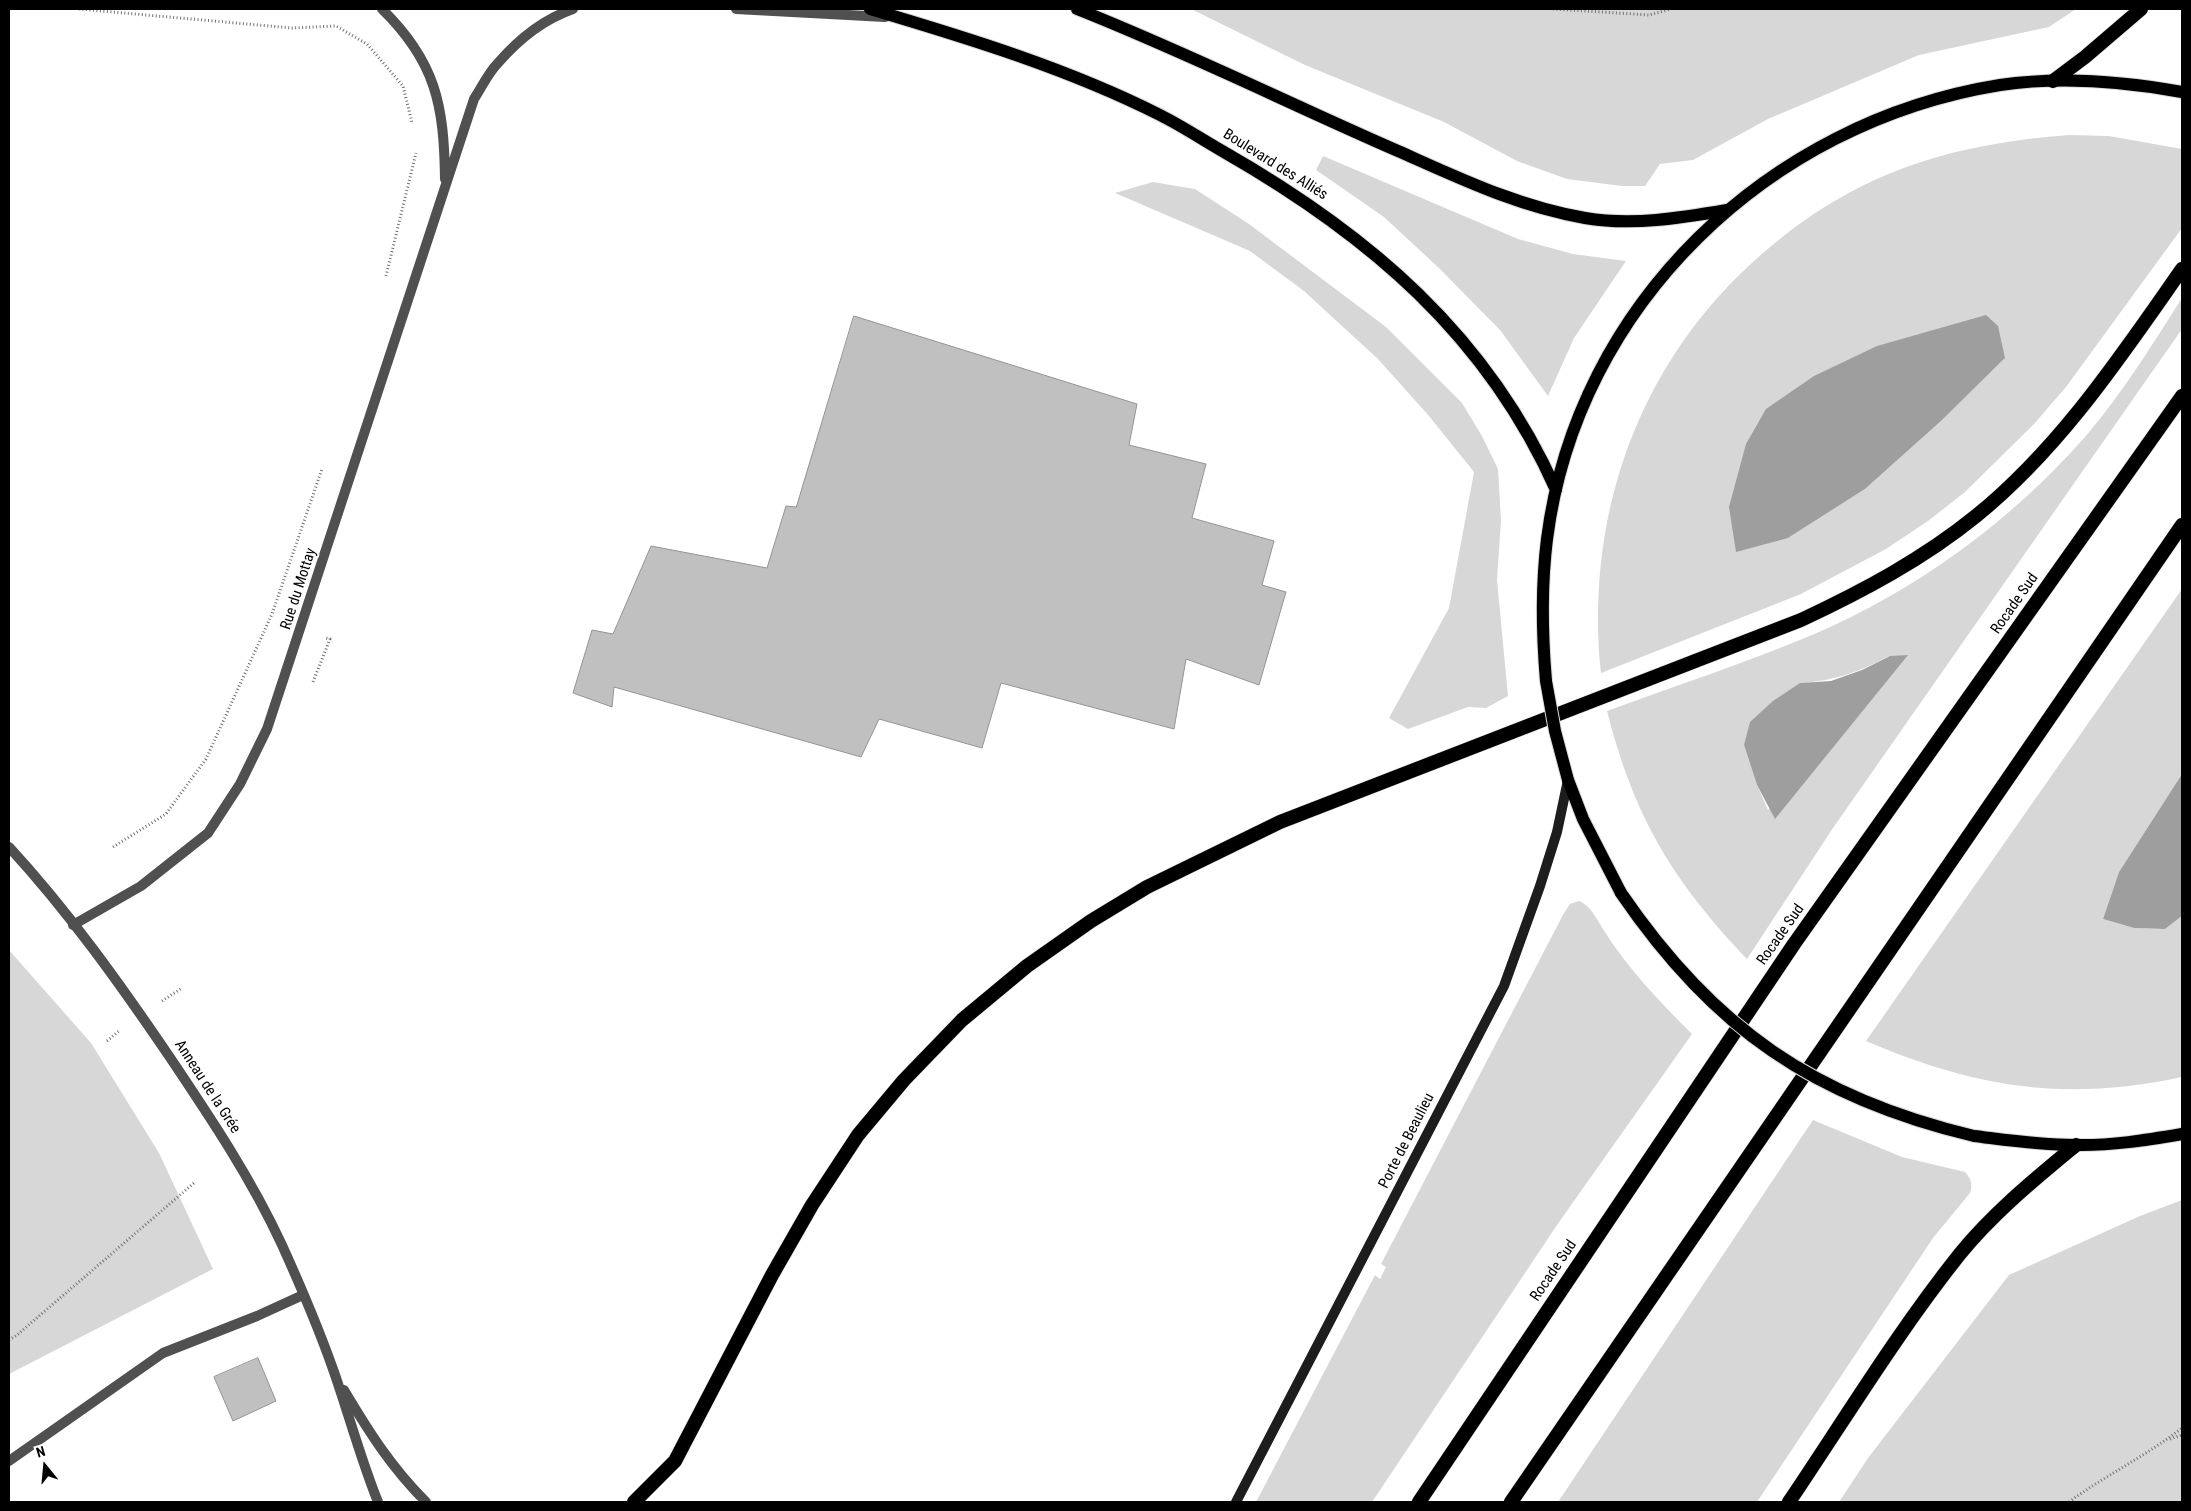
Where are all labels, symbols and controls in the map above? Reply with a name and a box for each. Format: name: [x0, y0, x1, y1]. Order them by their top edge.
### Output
street label: Boulevard des Alliés: [1219, 126, 1331, 204]
street label: Rue du Mottay: [277, 546, 321, 632]
street label: Rocade Sud: [1988, 570, 2042, 638]
street label: Rocade Sud: [1754, 901, 1808, 969]
street label: Anneau de la Grée: [170, 1037, 244, 1137]
street label: Porte de Beaulieu: [1375, 1090, 1439, 1192]
street label: Rocade Sud: [1527, 1237, 1581, 1305]
north arrow: [20, 1441, 70, 1491]
text: N: [34, 1443, 47, 1461]

